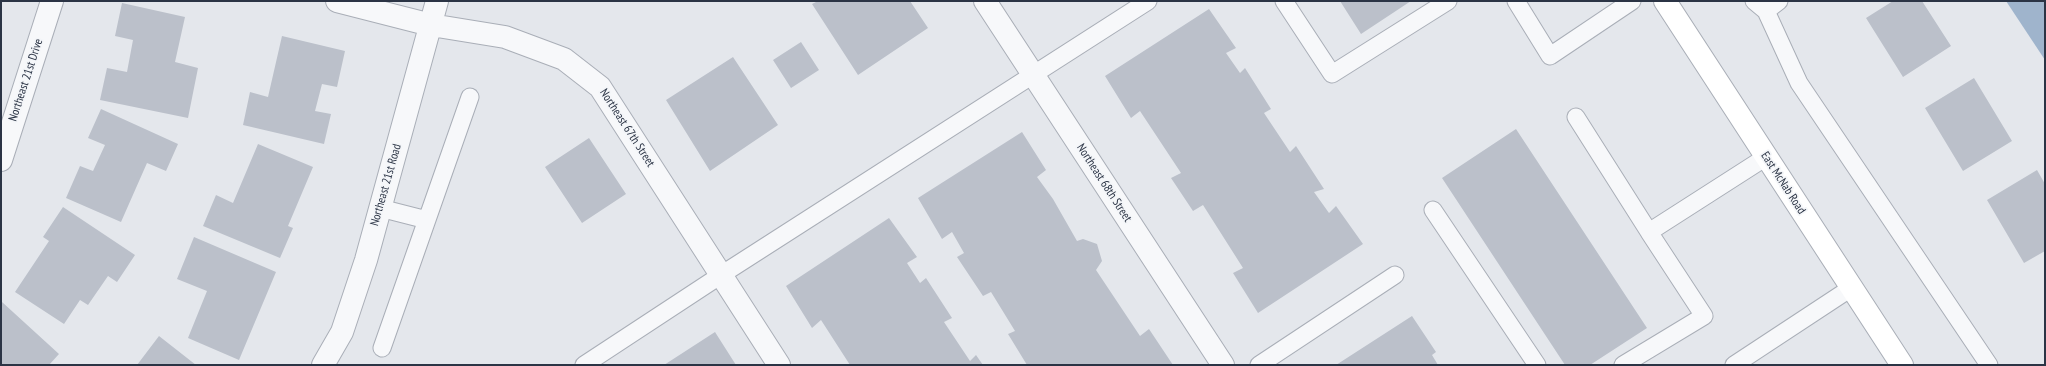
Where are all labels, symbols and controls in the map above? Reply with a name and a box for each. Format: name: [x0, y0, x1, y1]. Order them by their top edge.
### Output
street label: Northeast 21st Drive: [6, 37, 46, 123]
street label: Northeast 67th Street: [596, 86, 658, 170]
street label: Northeast 68th Street: [1073, 141, 1135, 225]
street label: Northeast 21st Road: [367, 142, 405, 228]
street label: East McNab Road: [1758, 149, 1808, 217]

